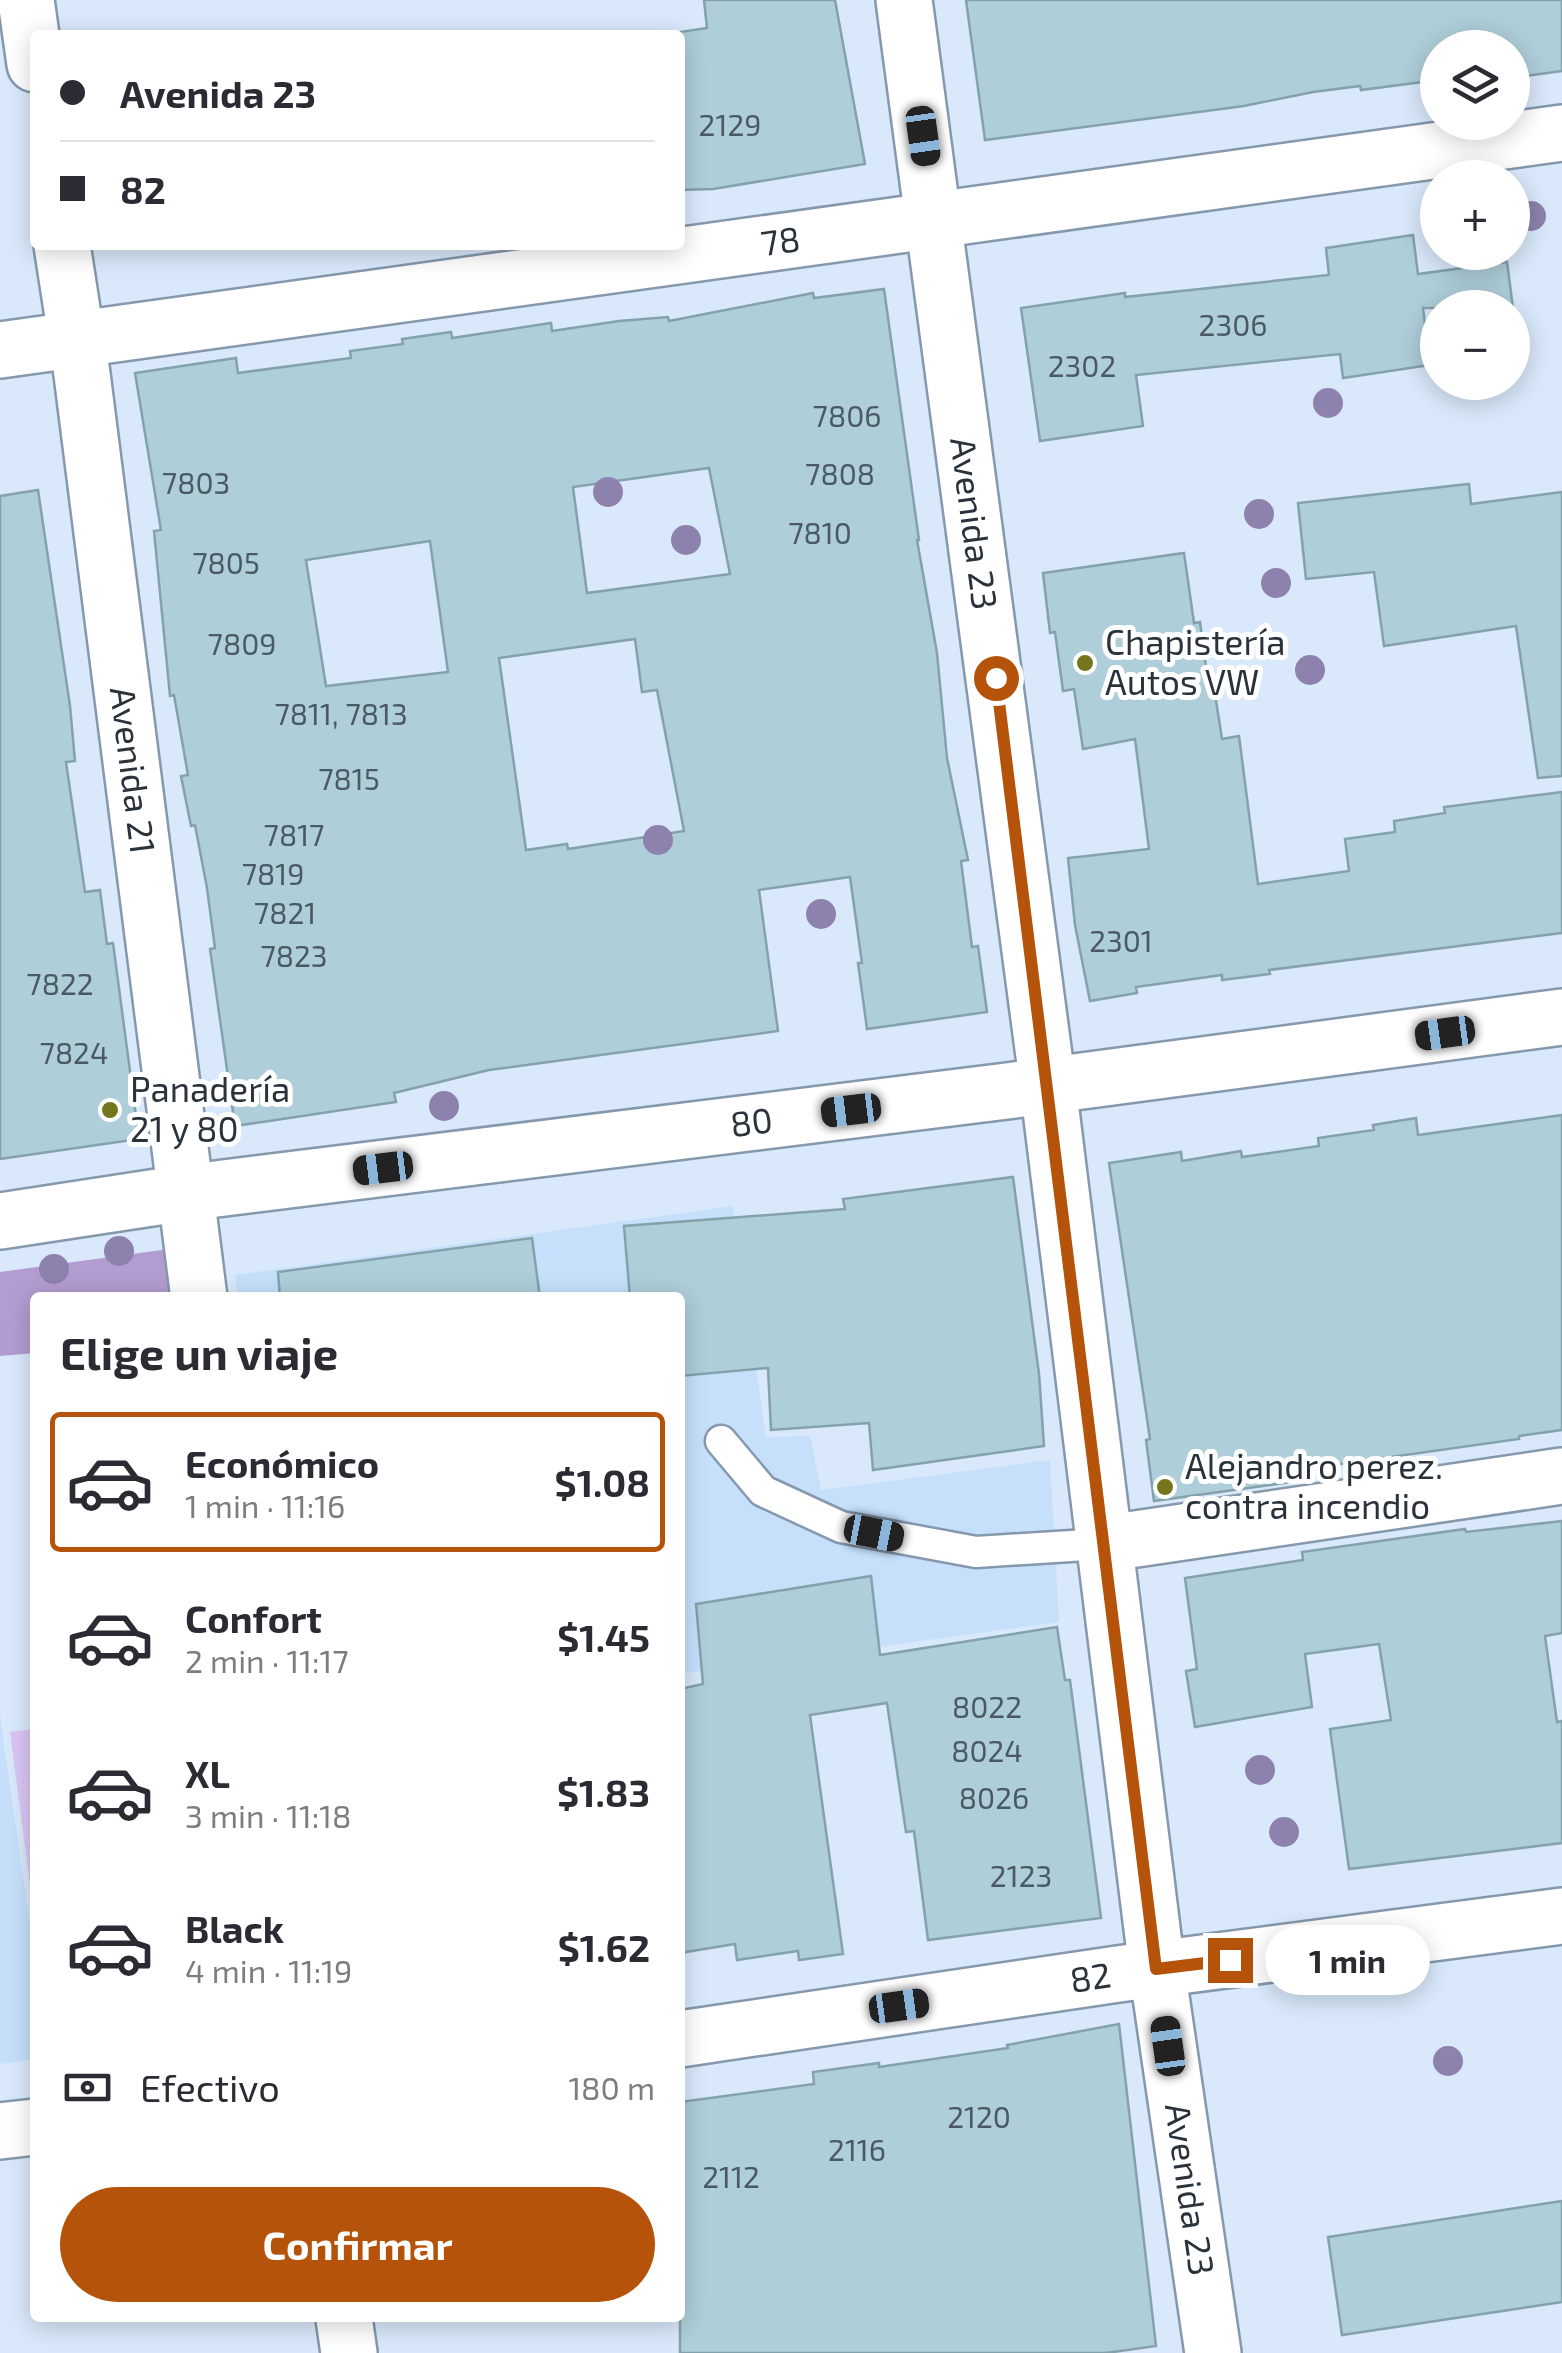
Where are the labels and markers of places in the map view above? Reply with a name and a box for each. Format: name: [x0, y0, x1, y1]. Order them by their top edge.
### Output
place label: Chapistería Autos VW: [1105, 620, 1285, 702]
marker: Chapistería Autos VW: [1074, 652, 1096, 674]
place label: Panadería 21 y 80: [130, 1067, 290, 1149]
marker: Panadería 21 y 80: [99, 1099, 121, 1121]
place label: Alejandro perez. contra incendio: [1185, 1444, 1443, 1526]
marker: Alejandro perez. contra incendio: [1154, 1476, 1176, 1498]

